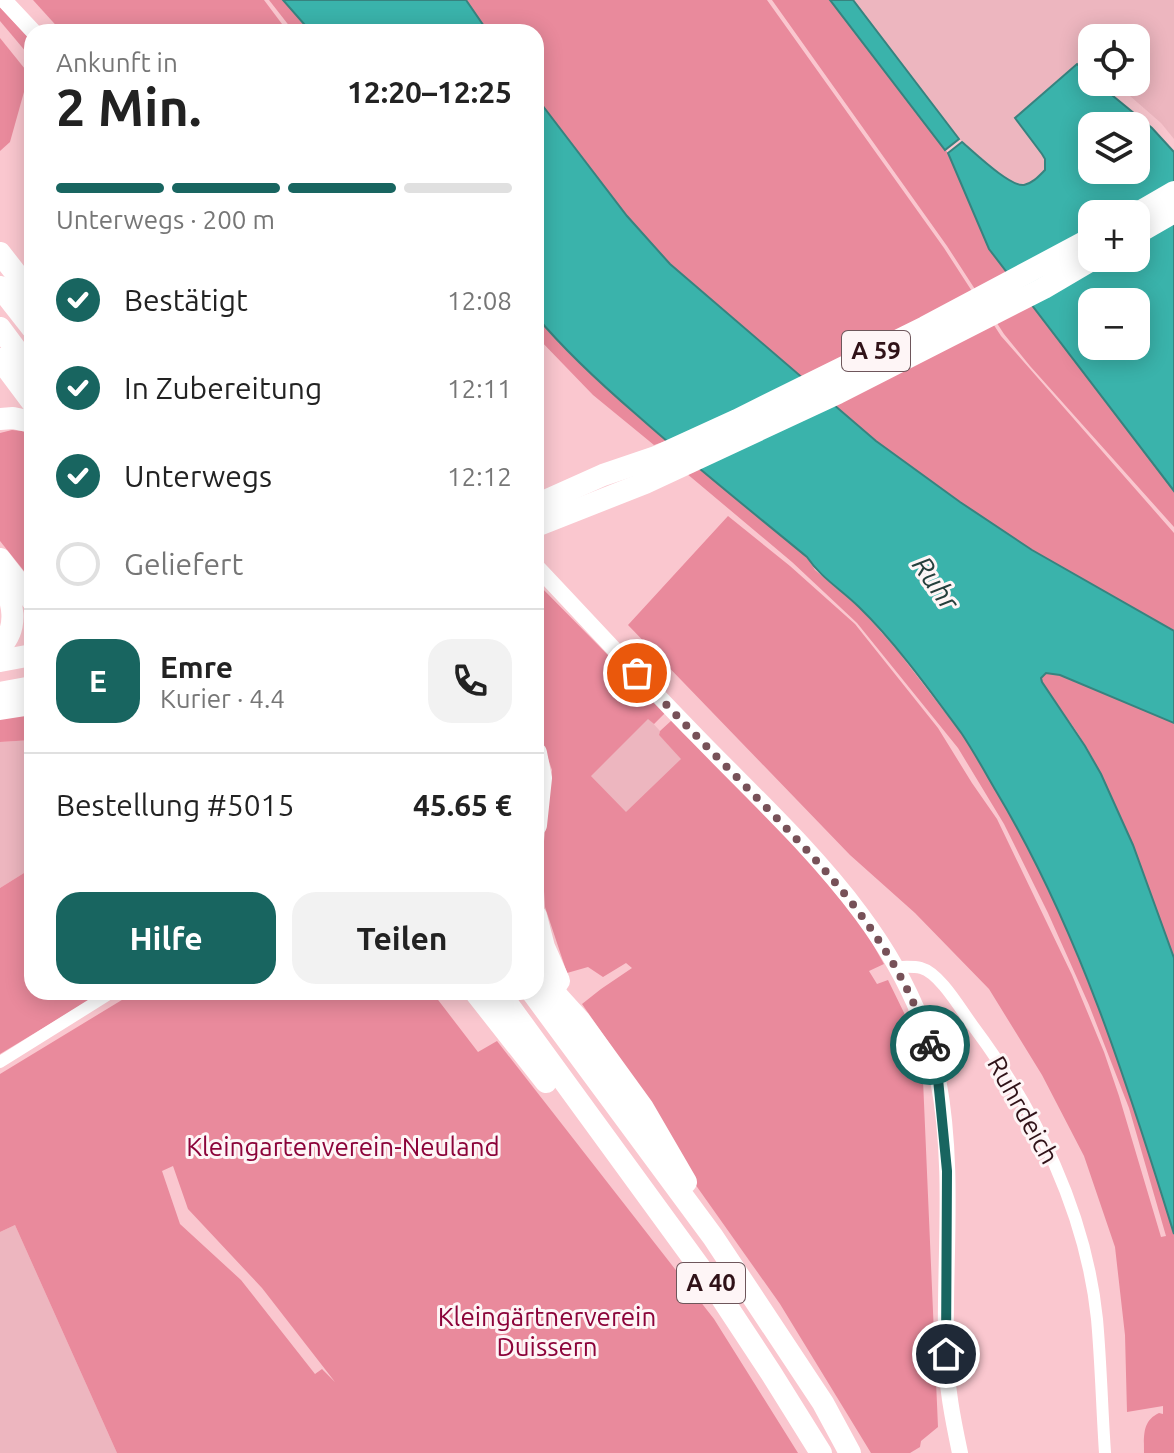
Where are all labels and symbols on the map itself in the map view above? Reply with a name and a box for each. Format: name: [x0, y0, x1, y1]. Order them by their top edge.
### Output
road number: A 59: [842, 331, 910, 371]
water label: Ruhr: [907, 550, 967, 617]
pin: [603, 639, 671, 707]
courier: [890, 1005, 970, 1085]
street label: Ruhrdeich: [982, 1051, 1065, 1169]
park label: Kleingartenverein-Neuland: [186, 1132, 500, 1161]
road number: A 40: [677, 1263, 745, 1303]
park label: Kleingärtnerverein Duissern: [438, 1302, 656, 1361]
pin: [912, 1320, 980, 1388]

